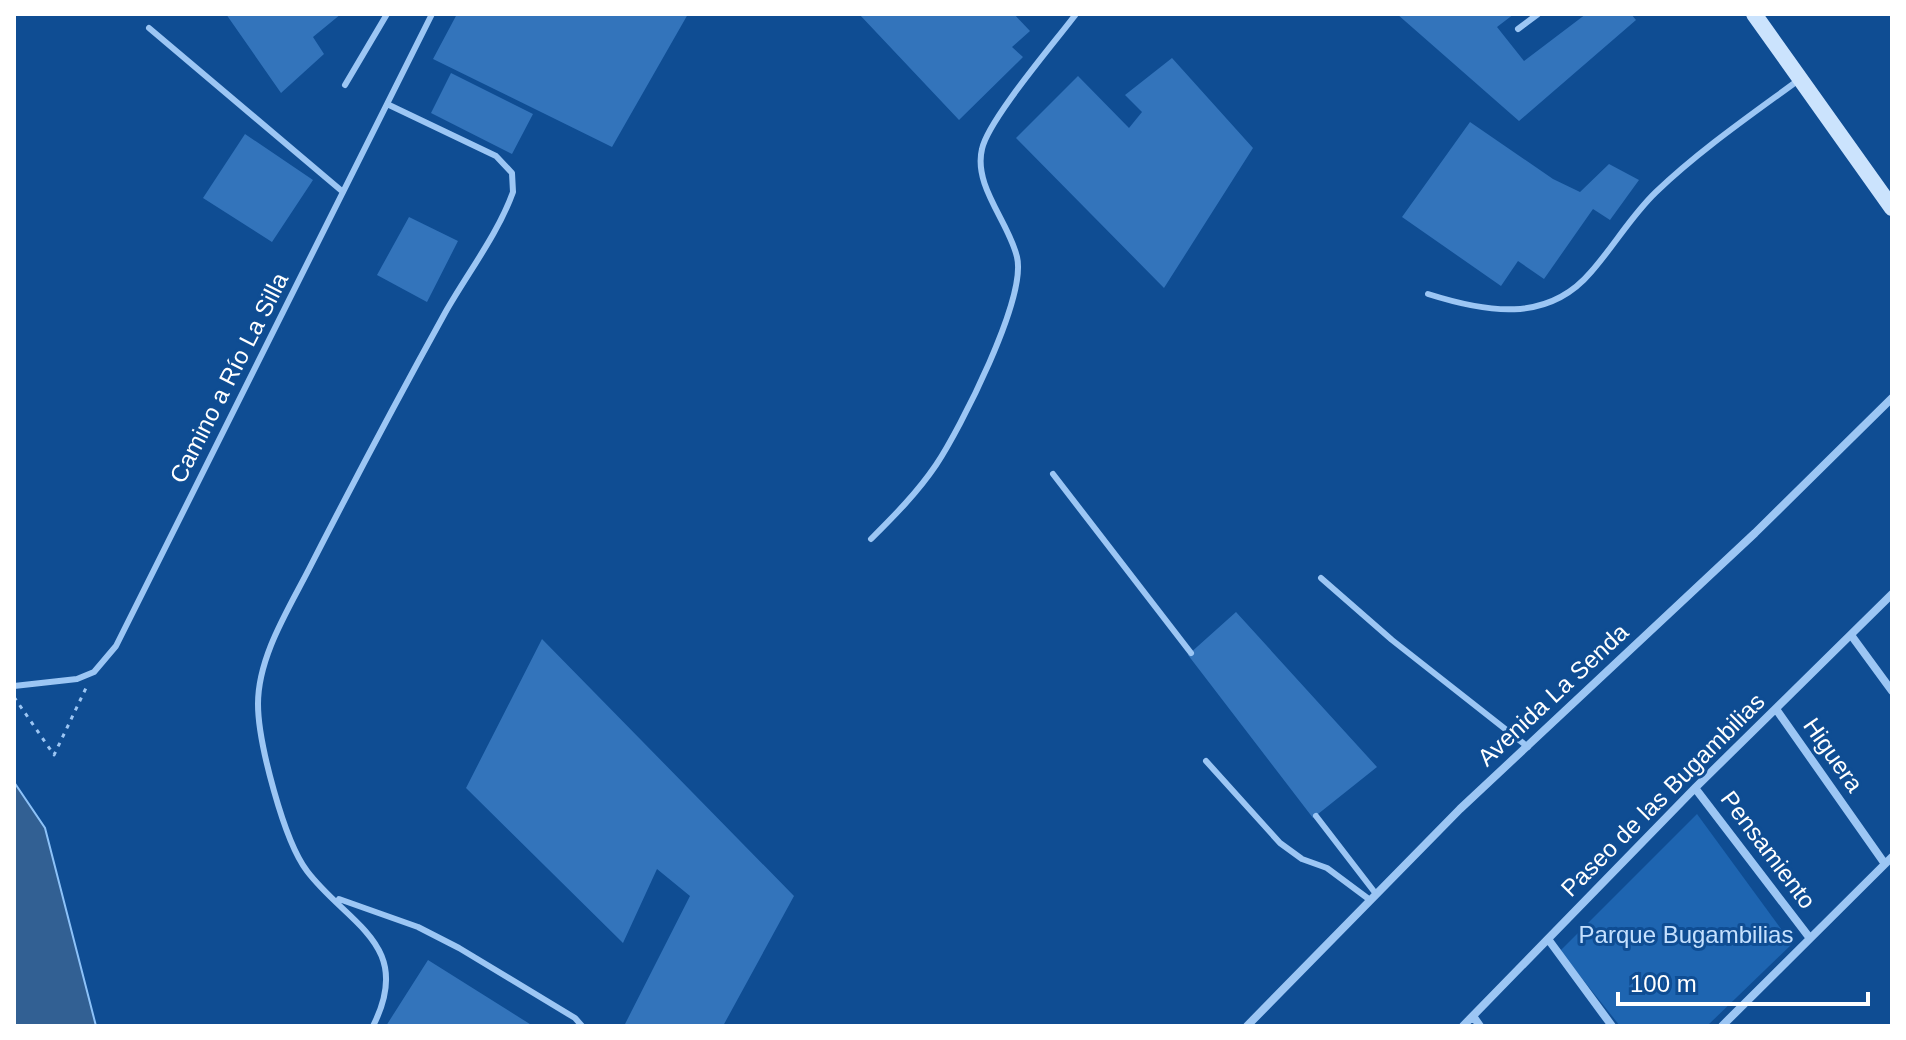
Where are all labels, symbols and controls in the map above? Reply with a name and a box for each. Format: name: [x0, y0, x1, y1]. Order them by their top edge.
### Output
street label: Camino a Río La Silla: [164, 268, 294, 487]
street label: Avenida La Senda: [1472, 618, 1634, 771]
street label: Paseo de las Bugambilias: [1555, 687, 1770, 902]
street label: Higuera: [1798, 713, 1869, 797]
street label: Pensamiento: [1715, 786, 1821, 914]
park label: Parque Bugambilias: [1579, 921, 1793, 948]
scale bar: [1618, 956, 1868, 1006]
text: 100 m: [1630, 970, 1697, 997]

